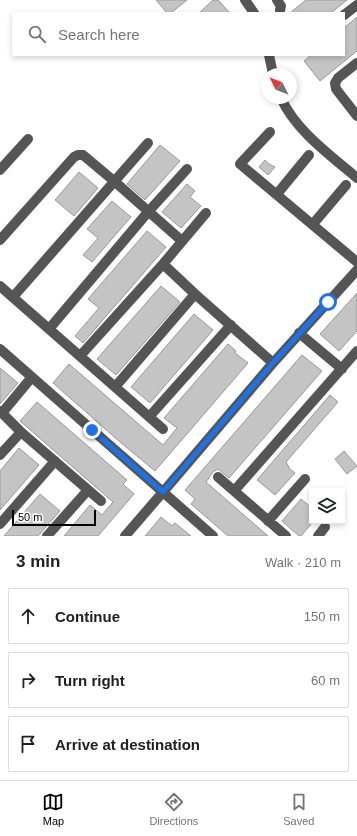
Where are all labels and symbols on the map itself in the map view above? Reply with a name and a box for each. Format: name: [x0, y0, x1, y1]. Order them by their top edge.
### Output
north arrow: [261, 68, 297, 104]
route start: [319, 293, 337, 311]
route end: [83, 421, 101, 439]
scale bar: [12, 508, 96, 527]

